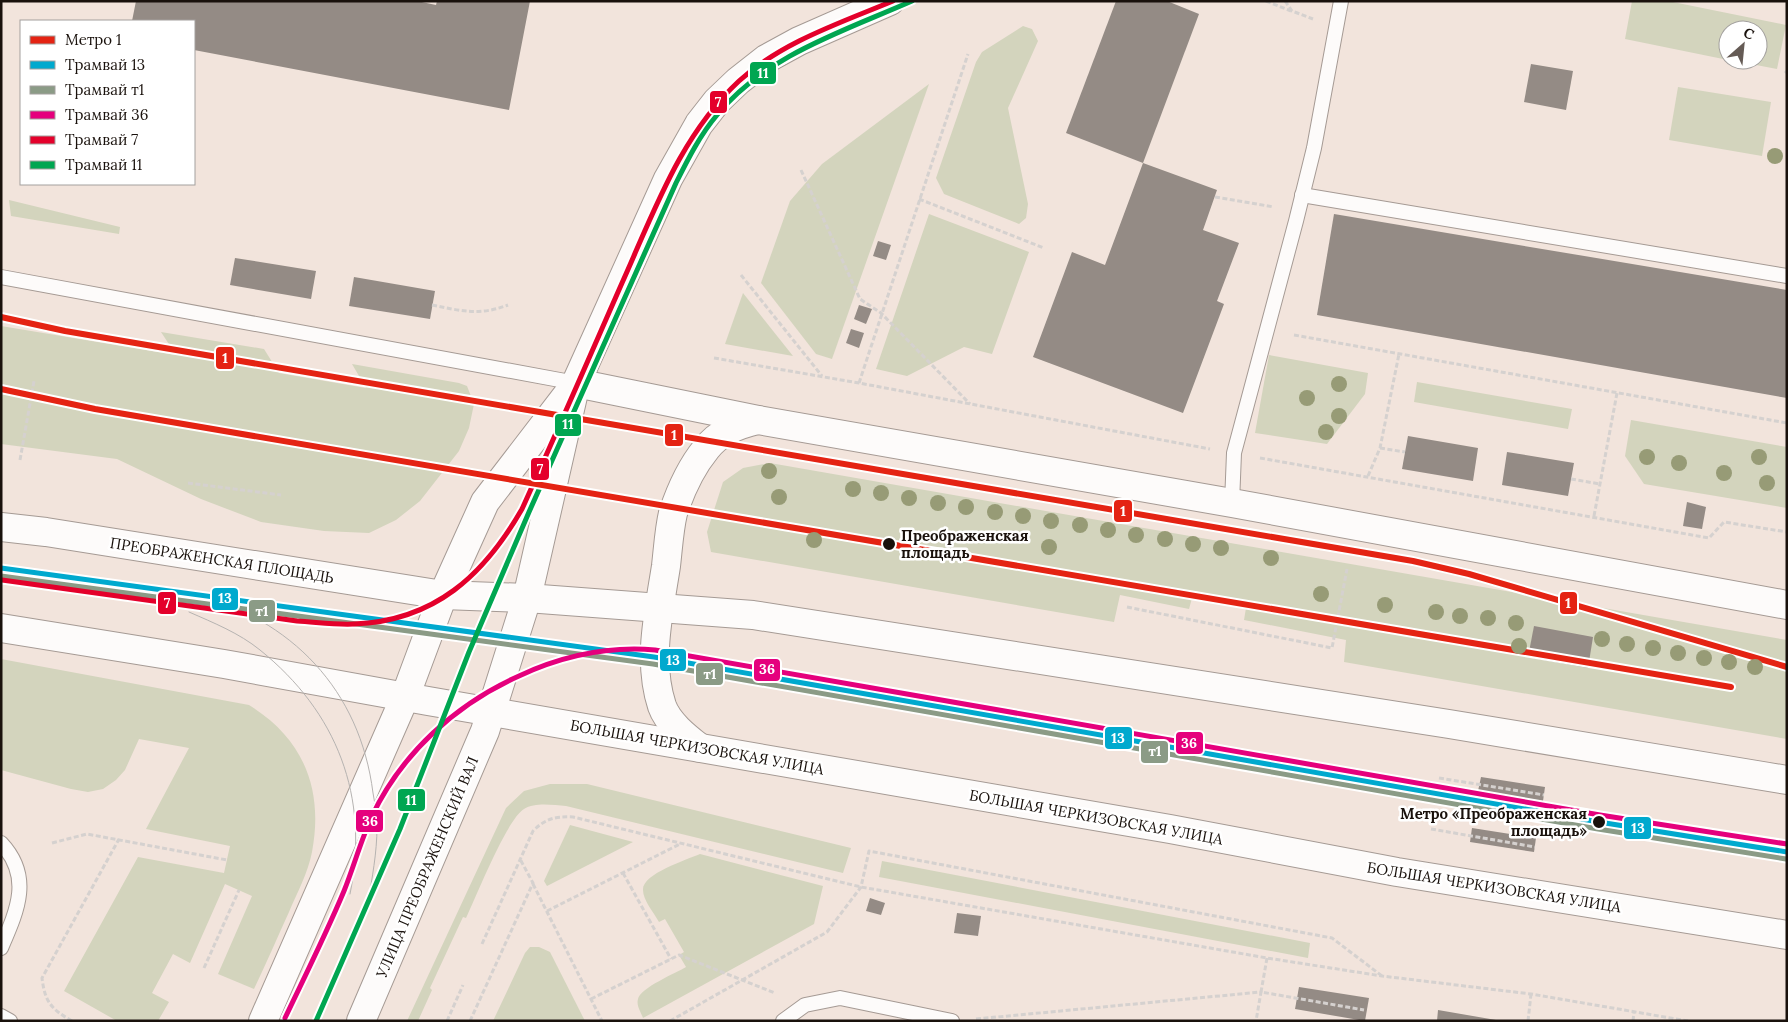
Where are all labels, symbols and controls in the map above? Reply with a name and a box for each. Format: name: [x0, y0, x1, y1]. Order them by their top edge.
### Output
legend: [20, 20, 195, 185]
north arrow: [1718, 20, 1768, 70]
text: С: [1741, 23, 1758, 44]
text: Метро 1: [65, 30, 121, 49]
text: Трамвай 13: [65, 55, 145, 74]
line badge: 11: [749, 61, 777, 85]
text: 11: [757, 64, 769, 82]
text: Трамвай т1: [65, 80, 144, 99]
line badge: 7: [709, 90, 728, 114]
text: 7: [715, 93, 722, 111]
text: Трамвай 36: [65, 105, 148, 124]
text: Трамвай 7: [65, 130, 138, 149]
text: Трамвай 11: [65, 155, 142, 174]
line badge: 1: [215, 346, 235, 370]
text: 1: [222, 349, 228, 367]
line badge: 11: [554, 413, 582, 437]
text: 11: [562, 415, 574, 433]
line badge: 1: [664, 423, 684, 447]
text: 1: [671, 426, 677, 444]
line badge: 7: [530, 457, 550, 481]
text: 7: [537, 460, 544, 478]
line badge: 1: [1113, 499, 1133, 523]
text: 1: [1120, 502, 1126, 520]
place label: Преображенская площадь: [901, 526, 1029, 562]
street label: ПРЕОБРАЖЕНСКАЯ ПЛОЩАДЬ: [109, 533, 335, 587]
marker: Преображенская площадь: [881, 536, 897, 552]
line badge: 13: [211, 587, 239, 611]
text: 13: [218, 589, 232, 607]
line badge: 7: [157, 591, 177, 615]
line badge: 1: [1559, 591, 1578, 615]
text: 7: [164, 594, 171, 612]
text: 1: [1565, 594, 1571, 612]
line badge: т1: [248, 599, 276, 623]
text: т1: [255, 602, 269, 620]
line badge: 13: [659, 648, 687, 672]
text: 13: [666, 651, 680, 669]
line badge: 36: [753, 658, 781, 682]
text: 36: [759, 660, 775, 678]
line badge: т1: [695, 662, 724, 686]
text: т1: [703, 665, 717, 683]
street label: БОЛЬШАЯ ЧЕРКИЗОВСКАЯ УЛИЦА: [569, 715, 826, 779]
line badge: 13: [1104, 726, 1133, 750]
text: 13: [1111, 729, 1125, 747]
line badge: 36: [1175, 731, 1204, 755]
text: 36: [1181, 734, 1197, 752]
line badge: т1: [1140, 740, 1169, 764]
text: т1: [1148, 742, 1162, 760]
street label: УЛИЦА ПРЕОБРАЖЕНСКИЙ ВАЛ: [371, 754, 482, 981]
street label: БОЛЬШАЯ ЧЕРКИЗОВСКАЯ УЛИЦА: [968, 785, 1225, 849]
line badge: 11: [397, 788, 426, 812]
text: 11: [405, 791, 417, 809]
place label: Метро «Преображенская площадь»: [1400, 804, 1588, 840]
line badge: 36: [355, 809, 384, 833]
text: 36: [362, 812, 378, 830]
marker: Метро «Преображенская площадь»: [1591, 814, 1607, 830]
line badge: 13: [1623, 816, 1652, 840]
text: 13: [1631, 819, 1645, 837]
street label: БОЛЬШАЯ ЧЕРКИЗОВСКАЯ УЛИЦА: [1366, 858, 1623, 917]

